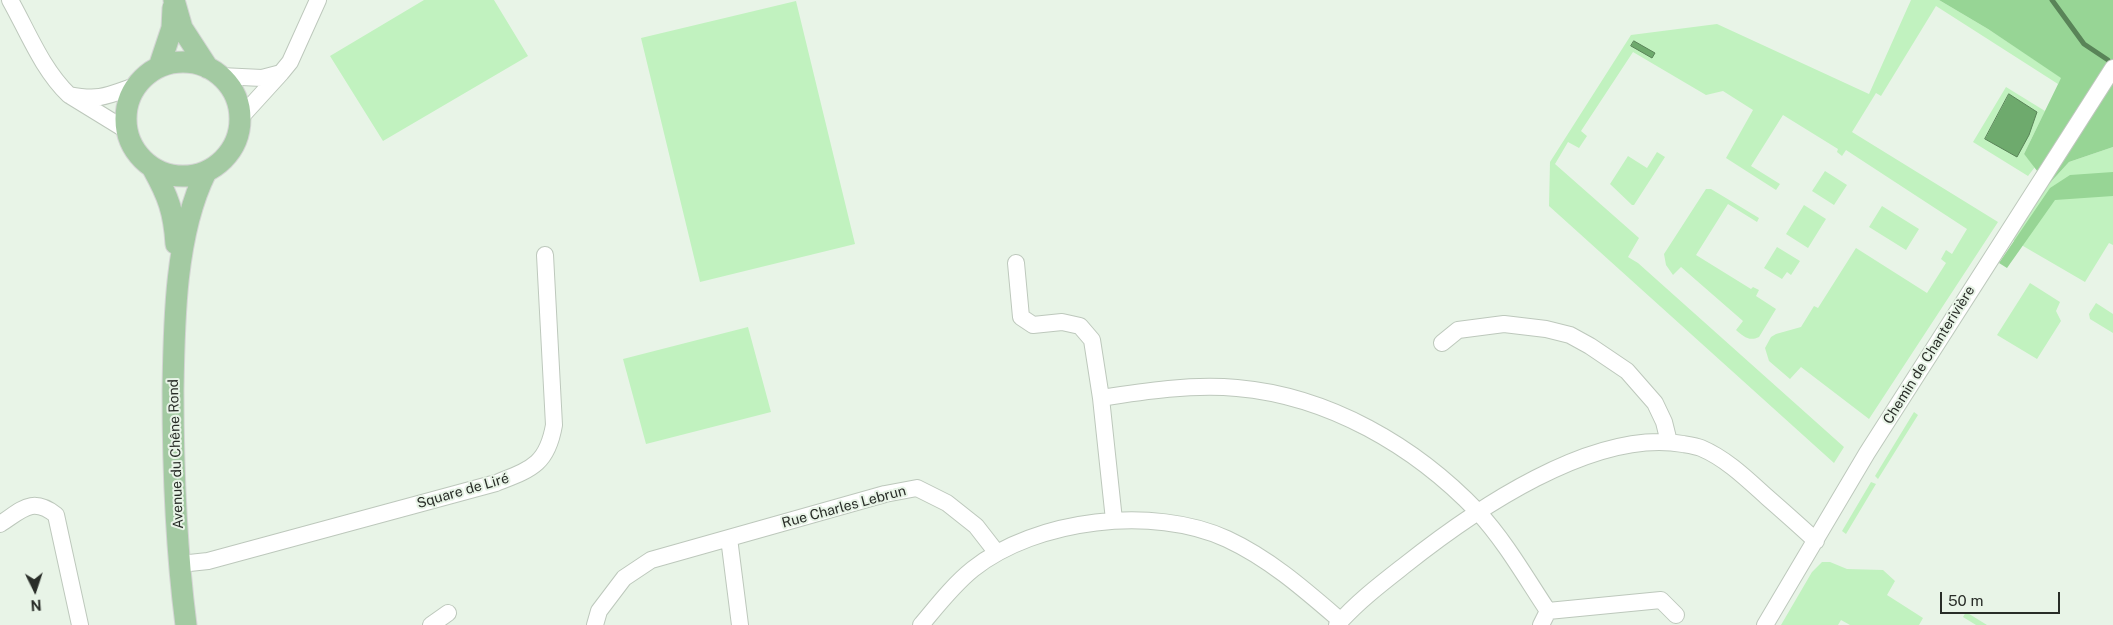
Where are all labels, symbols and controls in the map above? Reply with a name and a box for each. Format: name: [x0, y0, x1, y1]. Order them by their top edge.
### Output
street label: Chemin de Chanterivière: [1880, 283, 1978, 427]
street label: Avenue du Chêne Rond: [165, 379, 187, 529]
street label: Square de Liré: [415, 470, 511, 512]
street label: Rue Charles Lebrun: [780, 482, 908, 532]
north arrow: [10, 565, 60, 615]
scale bar: [1943, 582, 2063, 614]
text: 50 m: [1948, 592, 1983, 609]
text: N: [30, 597, 42, 613]

